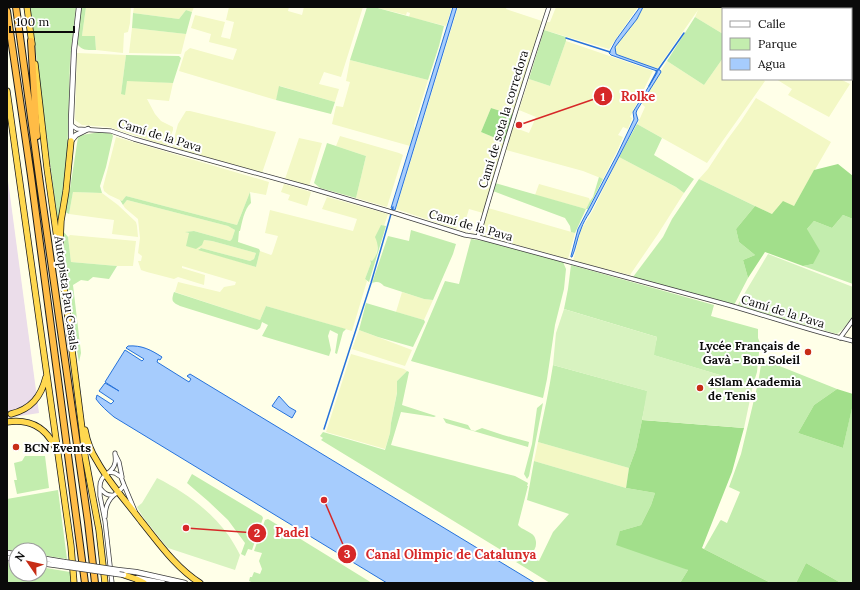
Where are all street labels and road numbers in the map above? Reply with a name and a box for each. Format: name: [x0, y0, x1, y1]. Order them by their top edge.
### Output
street label: Camí de sota la corredora: [475, 48, 531, 190]
street label: Camí de la Pava: [116, 115, 204, 155]
street label: Camí de la Pava: [427, 206, 515, 244]
street label: Autopista Pau Casals: [51, 234, 83, 352]
street label: Camí de la Pava: [739, 291, 827, 331]

